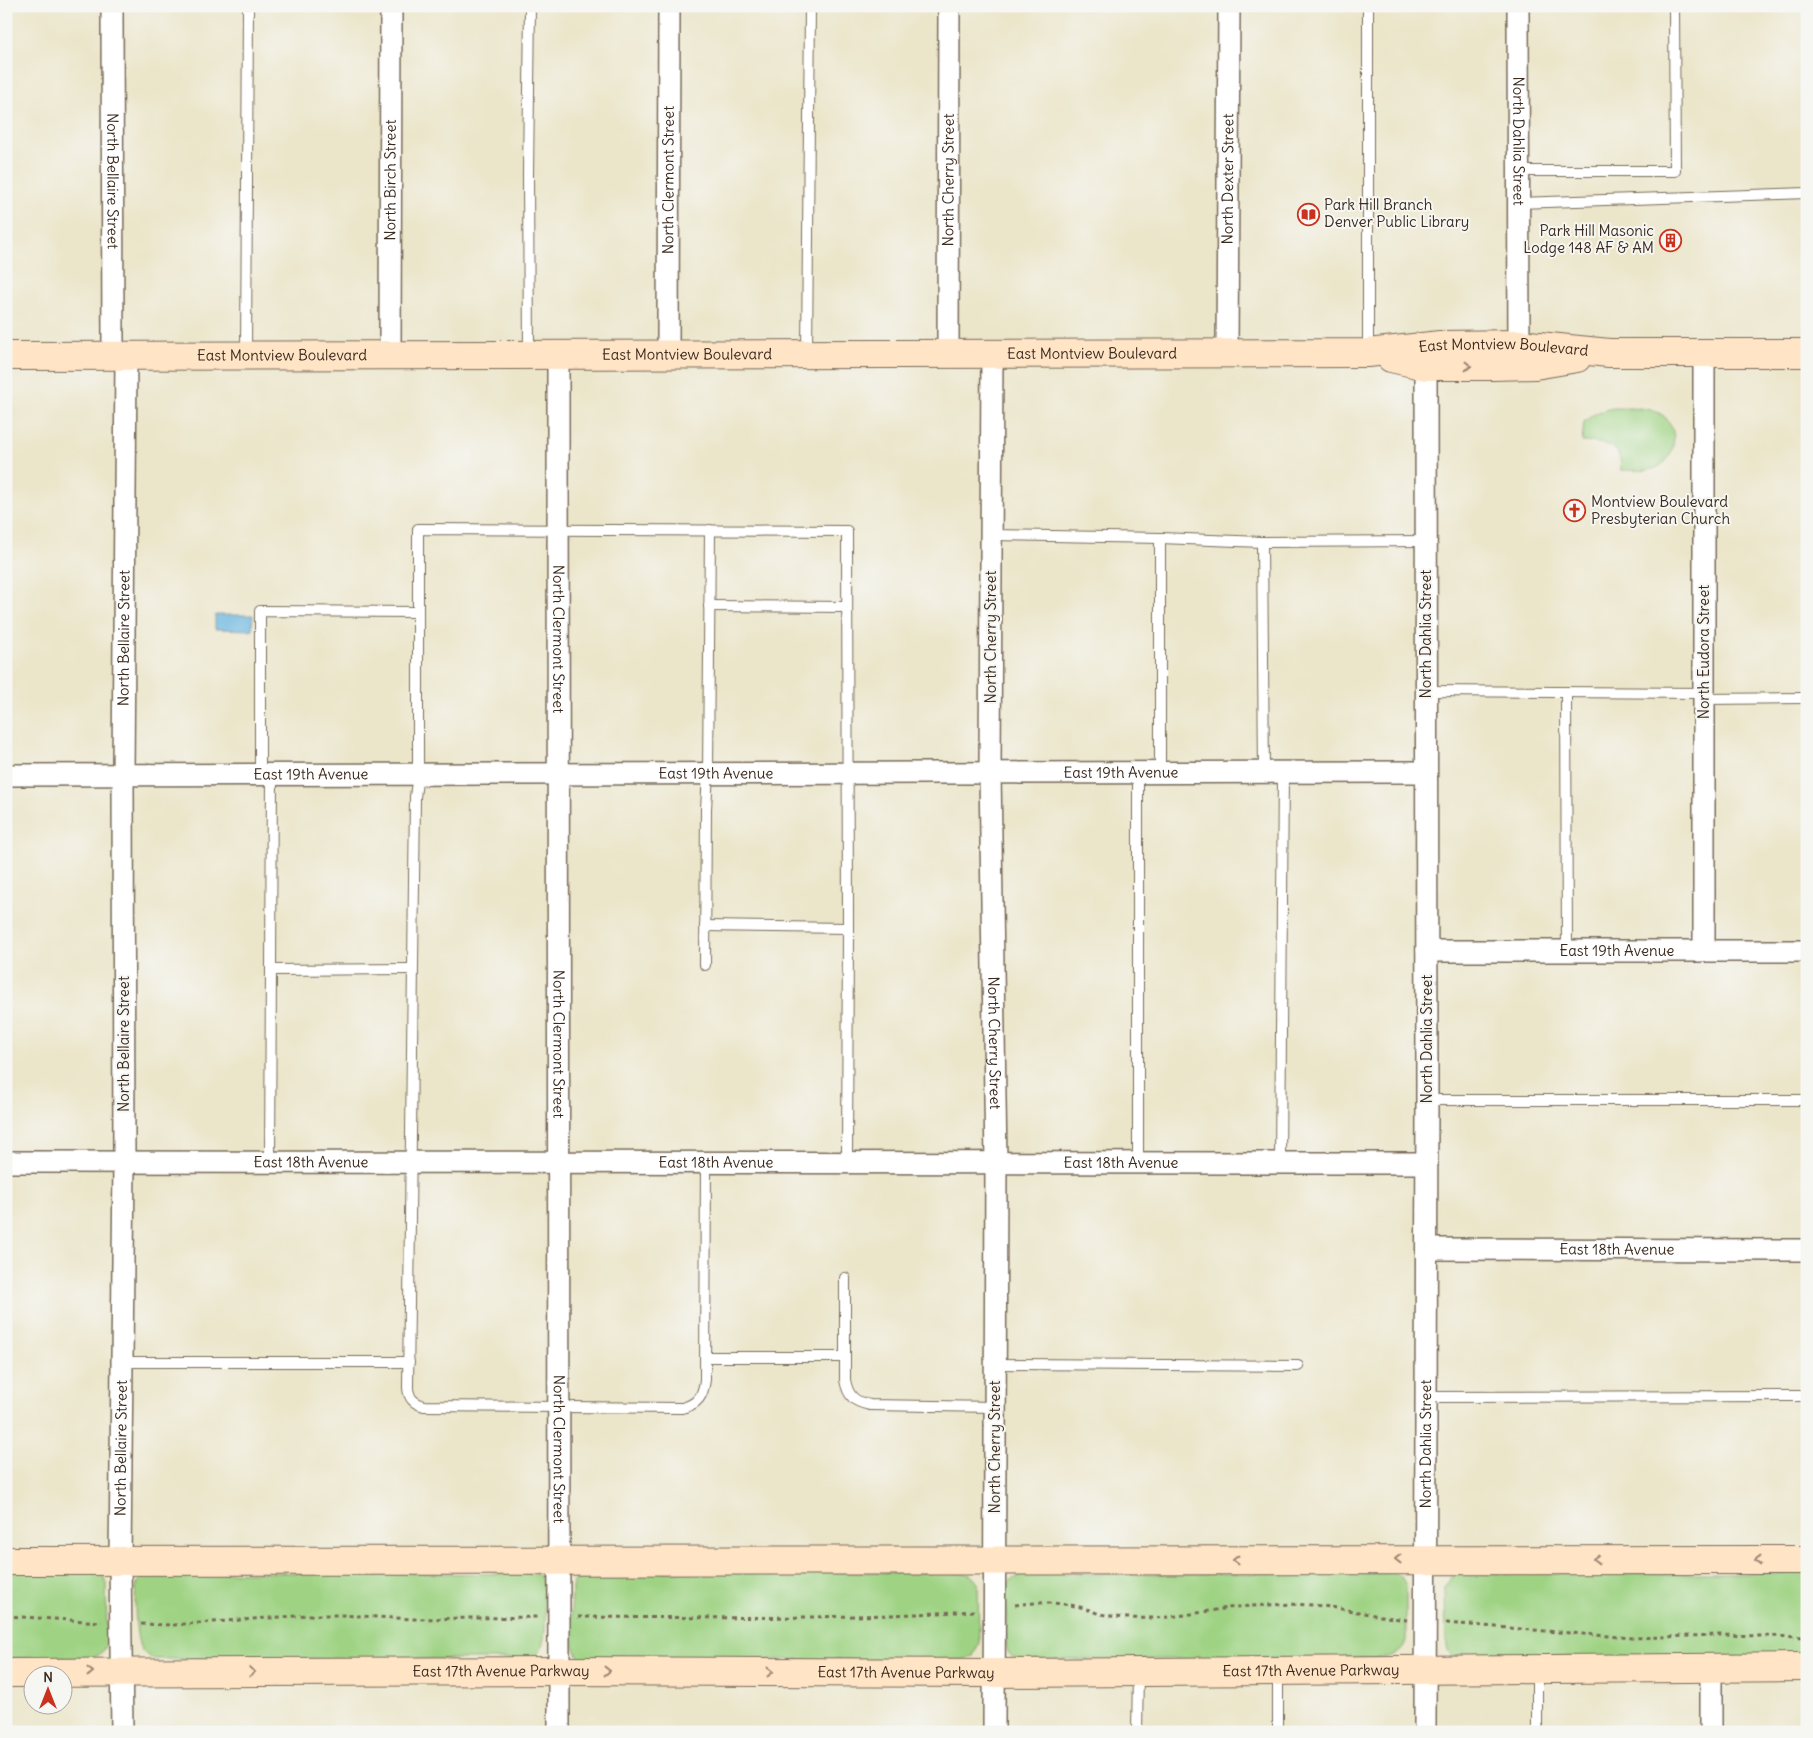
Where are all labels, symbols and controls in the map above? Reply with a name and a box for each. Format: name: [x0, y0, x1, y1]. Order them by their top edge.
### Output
street label: North Dahlia Street: [1509, 76, 1529, 206]
street label: North Clermont Street: [658, 106, 678, 254]
street label: North Bellaire Street: [103, 113, 123, 249]
street label: North Cherry Street: [938, 113, 958, 247]
street label: North Dexter Street: [1218, 113, 1237, 245]
street label: North Birch Street: [380, 119, 400, 241]
place label: Park Hill Branch Denver Public Library: [1324, 195, 1469, 231]
library icon: Park Hill Branch Denver Public Library: [1296, 202, 1320, 226]
place label: Park Hill Masonic Lodge 148 AF & AM: [1523, 221, 1654, 257]
building icon: Park Hill Masonic Lodge 148 AF & AM: [1658, 228, 1682, 252]
street label: East Montview Boulevard: [1418, 334, 1589, 360]
street label: East Montview Boulevard: [1007, 343, 1177, 363]
street label: East Montview Boulevard: [602, 344, 772, 364]
street label: East Montview Boulevard: [197, 345, 367, 365]
one-way arrow: [1464, 361, 1472, 371]
place label: Montview Boulevard Presbyterian Church: [1591, 492, 1731, 528]
church icon: Montview Boulevard Presbyterian Church: [1563, 499, 1587, 523]
street label: North Clermont Street: [549, 565, 568, 713]
street label: North Bellaire Street: [113, 570, 133, 706]
street label: North Cherry Street: [981, 570, 1000, 704]
street label: North Dahlia Street: [1416, 570, 1435, 698]
street label: North Eudora Street: [1694, 585, 1713, 719]
street label: East 19th Avenue: [659, 763, 773, 783]
street label: East 19th Avenue: [1064, 763, 1178, 782]
street label: East 19th Avenue: [254, 764, 368, 783]
street label: East 19th Avenue: [1560, 941, 1674, 960]
street label: North Clermont Street: [549, 970, 569, 1118]
street label: North Dahlia Street: [1417, 975, 1436, 1103]
street label: North Bellaire Street: [114, 976, 133, 1112]
street label: North Cherry Street: [984, 976, 1005, 1110]
street label: East 18th Avenue: [254, 1152, 368, 1171]
street label: East 18th Avenue: [659, 1152, 773, 1172]
street label: East 18th Avenue: [1064, 1153, 1178, 1172]
street label: East 18th Avenue: [1560, 1239, 1674, 1259]
street label: North Clermont Street: [550, 1375, 569, 1523]
street label: North Dahlia Street: [1416, 1379, 1435, 1509]
street label: North Bellaire Street: [110, 1380, 131, 1516]
street label: North Cherry Street: [985, 1380, 1004, 1514]
one-way arrow: [1394, 1554, 1402, 1564]
one-way arrow: [1591, 1554, 1599, 1564]
one-way arrow: [1231, 1555, 1239, 1565]
one-way arrow: [1754, 1555, 1762, 1565]
street label: East 17th Avenue Parkway: [1222, 1660, 1400, 1680]
street label: East 17th Avenue Parkway: [412, 1661, 590, 1681]
street label: East 17th Avenue Parkway: [817, 1662, 995, 1682]
north arrow: [22, 1666, 72, 1716]
one-way arrow: [604, 1666, 612, 1676]
one-way arrow: [86, 1667, 94, 1677]
one-way arrow: [249, 1667, 257, 1677]
one-way arrow: [766, 1667, 774, 1677]
text: N: [43, 1668, 53, 1686]

